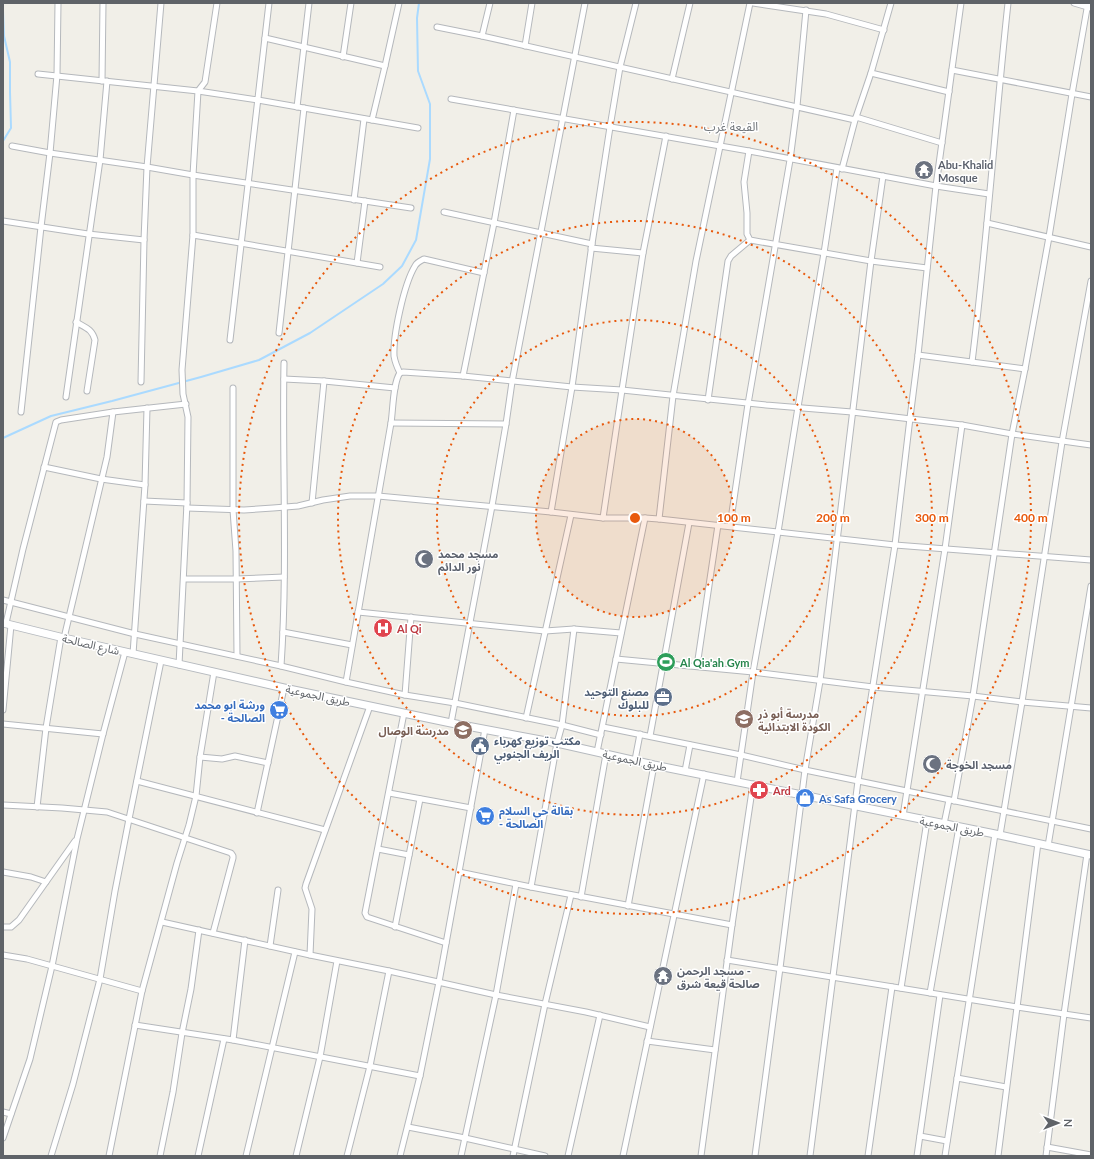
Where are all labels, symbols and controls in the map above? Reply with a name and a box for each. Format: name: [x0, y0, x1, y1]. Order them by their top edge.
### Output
district label: القيعة غرب: [704, 119, 758, 134]
place label: Abu-Khalid Mosque: [937, 158, 993, 184]
temple icon: Abu-Khalid Mosque: [913, 159, 935, 181]
text: 100 m: [717, 510, 751, 525]
text: 200 m: [816, 510, 850, 525]
text: 300 m: [915, 510, 949, 525]
text: 400 m: [1014, 510, 1048, 525]
centre of rings: [628, 511, 642, 525]
place label: مسجد محمد نور الدائم: [438, 547, 499, 576]
mosque icon: مسجد محمد نور الدائم: [413, 548, 435, 570]
hospital icon: Al Qi: [372, 617, 394, 639]
place label: Al Qi: [396, 622, 422, 635]
street label: شارع الصالحة: [61, 631, 121, 659]
sports icon: Al Qia'ah Gym: [655, 651, 677, 673]
place label: Al Qia'ah Gym: [679, 656, 749, 669]
street label: طريق الجموعية: [284, 682, 351, 709]
place label: مصنع التوحيد للبلوك: [584, 685, 649, 712]
office icon: مصنع التوحيد للبلوك: [652, 686, 674, 708]
place label: ورشة ابو محمد - الصالحة: [194, 698, 265, 724]
supermarket icon: ورشة ابو محمد - الصالحة: [268, 699, 290, 721]
place label: مدرسة أبو ذر الكودة الابتدائية: [757, 707, 831, 734]
school or university icon: مدرسة أبو ذر الكودة الابتدائية: [733, 708, 755, 730]
school or university icon: مدرسة الوصال: [452, 719, 474, 741]
place label: مدرسة الوصال: [379, 724, 449, 738]
place label: مكتب توزيع كهرباء الريف الجنوبي: [494, 734, 581, 763]
public building icon: مكتب توزيع كهرباء الريف الجنوبي: [469, 735, 491, 757]
street label: طريق الجموعية: [601, 747, 668, 774]
mosque icon: مسجد الخوجة: [921, 753, 943, 775]
place label: مسجد الخوجة: [946, 758, 1012, 772]
pharmacy icon: Ard: [748, 779, 770, 801]
place label: Ard: [772, 784, 791, 797]
shop icon: As Safa Grocery: [794, 787, 816, 809]
place label: As Safa Grocery: [818, 792, 897, 805]
place label: بقالة حي السلام - الصالحة: [499, 804, 573, 830]
supermarket icon: بقالة حي السلام - الصالحة: [474, 805, 496, 827]
street label: طريق الجموعية: [918, 813, 985, 840]
place label: مسجد الرحمن - صالحة قيعة شرق: [677, 964, 760, 991]
temple icon: مسجد الرحمن - صالحة قيعة شرق: [652, 965, 674, 987]
north arrow: [1038, 1103, 1078, 1143]
text: N: [1062, 1119, 1075, 1127]

